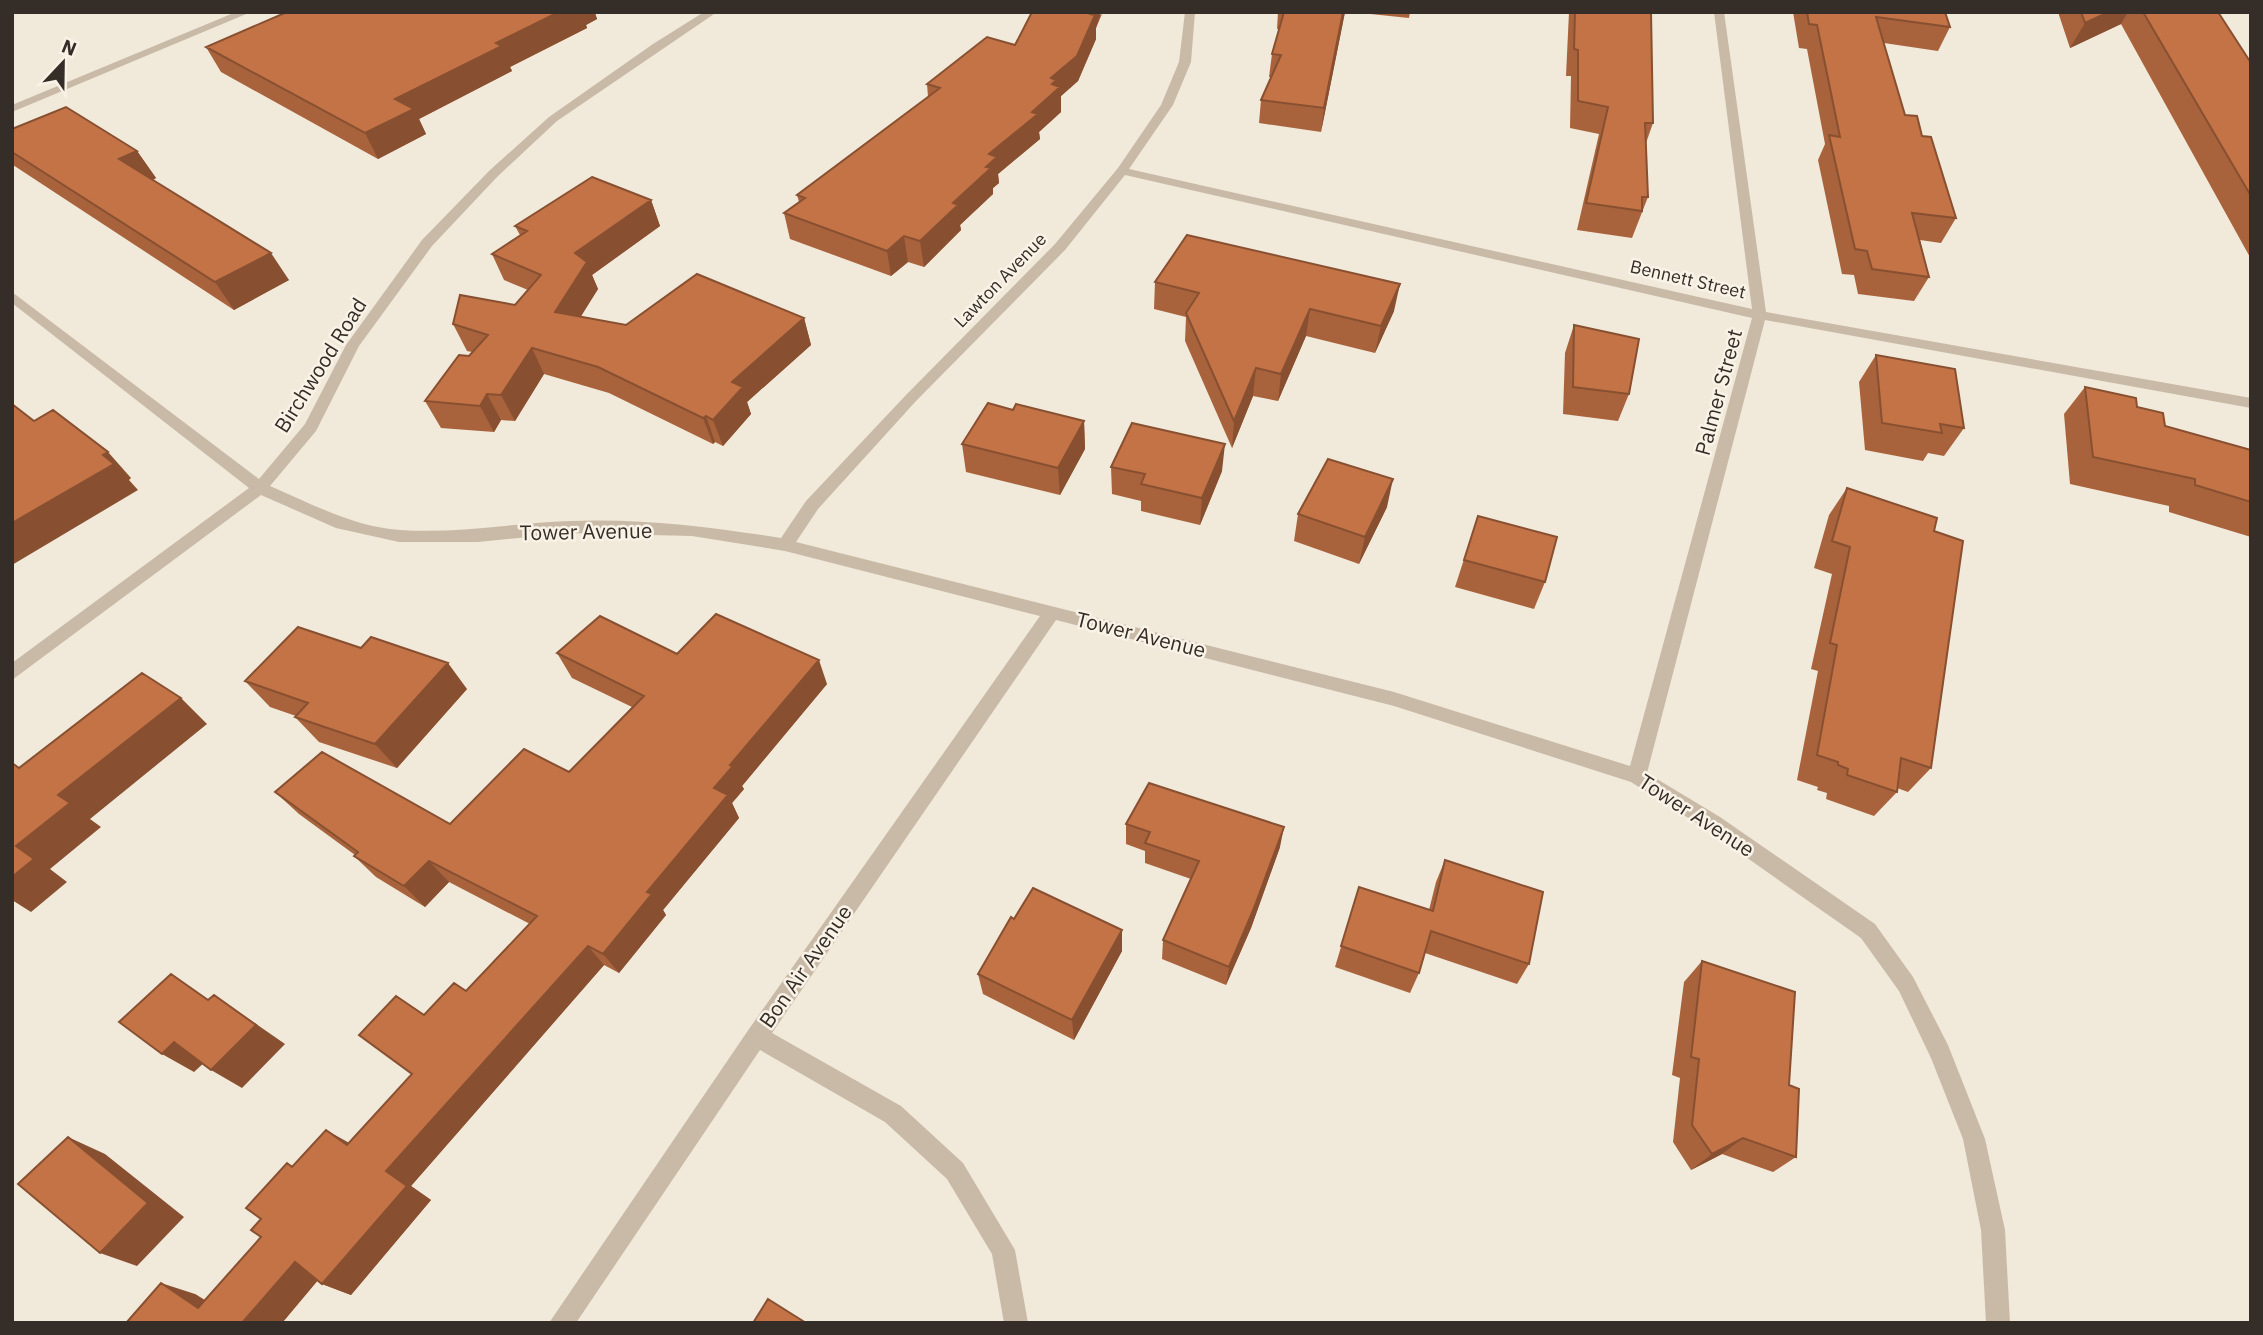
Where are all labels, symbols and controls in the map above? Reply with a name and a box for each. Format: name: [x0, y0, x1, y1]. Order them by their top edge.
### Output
north arrow: [28, 28, 98, 98]
text: N: [58, 34, 80, 61]
street label: Lawton Avenue: [949, 228, 1051, 332]
street label: Bennett Street: [1628, 255, 1748, 303]
street label: Birchwood Road: [267, 292, 373, 438]
street label: Palmer Street: [1688, 326, 1748, 458]
street label: Tower Avenue: [519, 516, 653, 546]
street label: Tower Avenue: [1073, 604, 1209, 664]
street label: Tower Avenue: [1634, 767, 1760, 863]
street label: Bon Air Avenue: [752, 899, 858, 1033]

